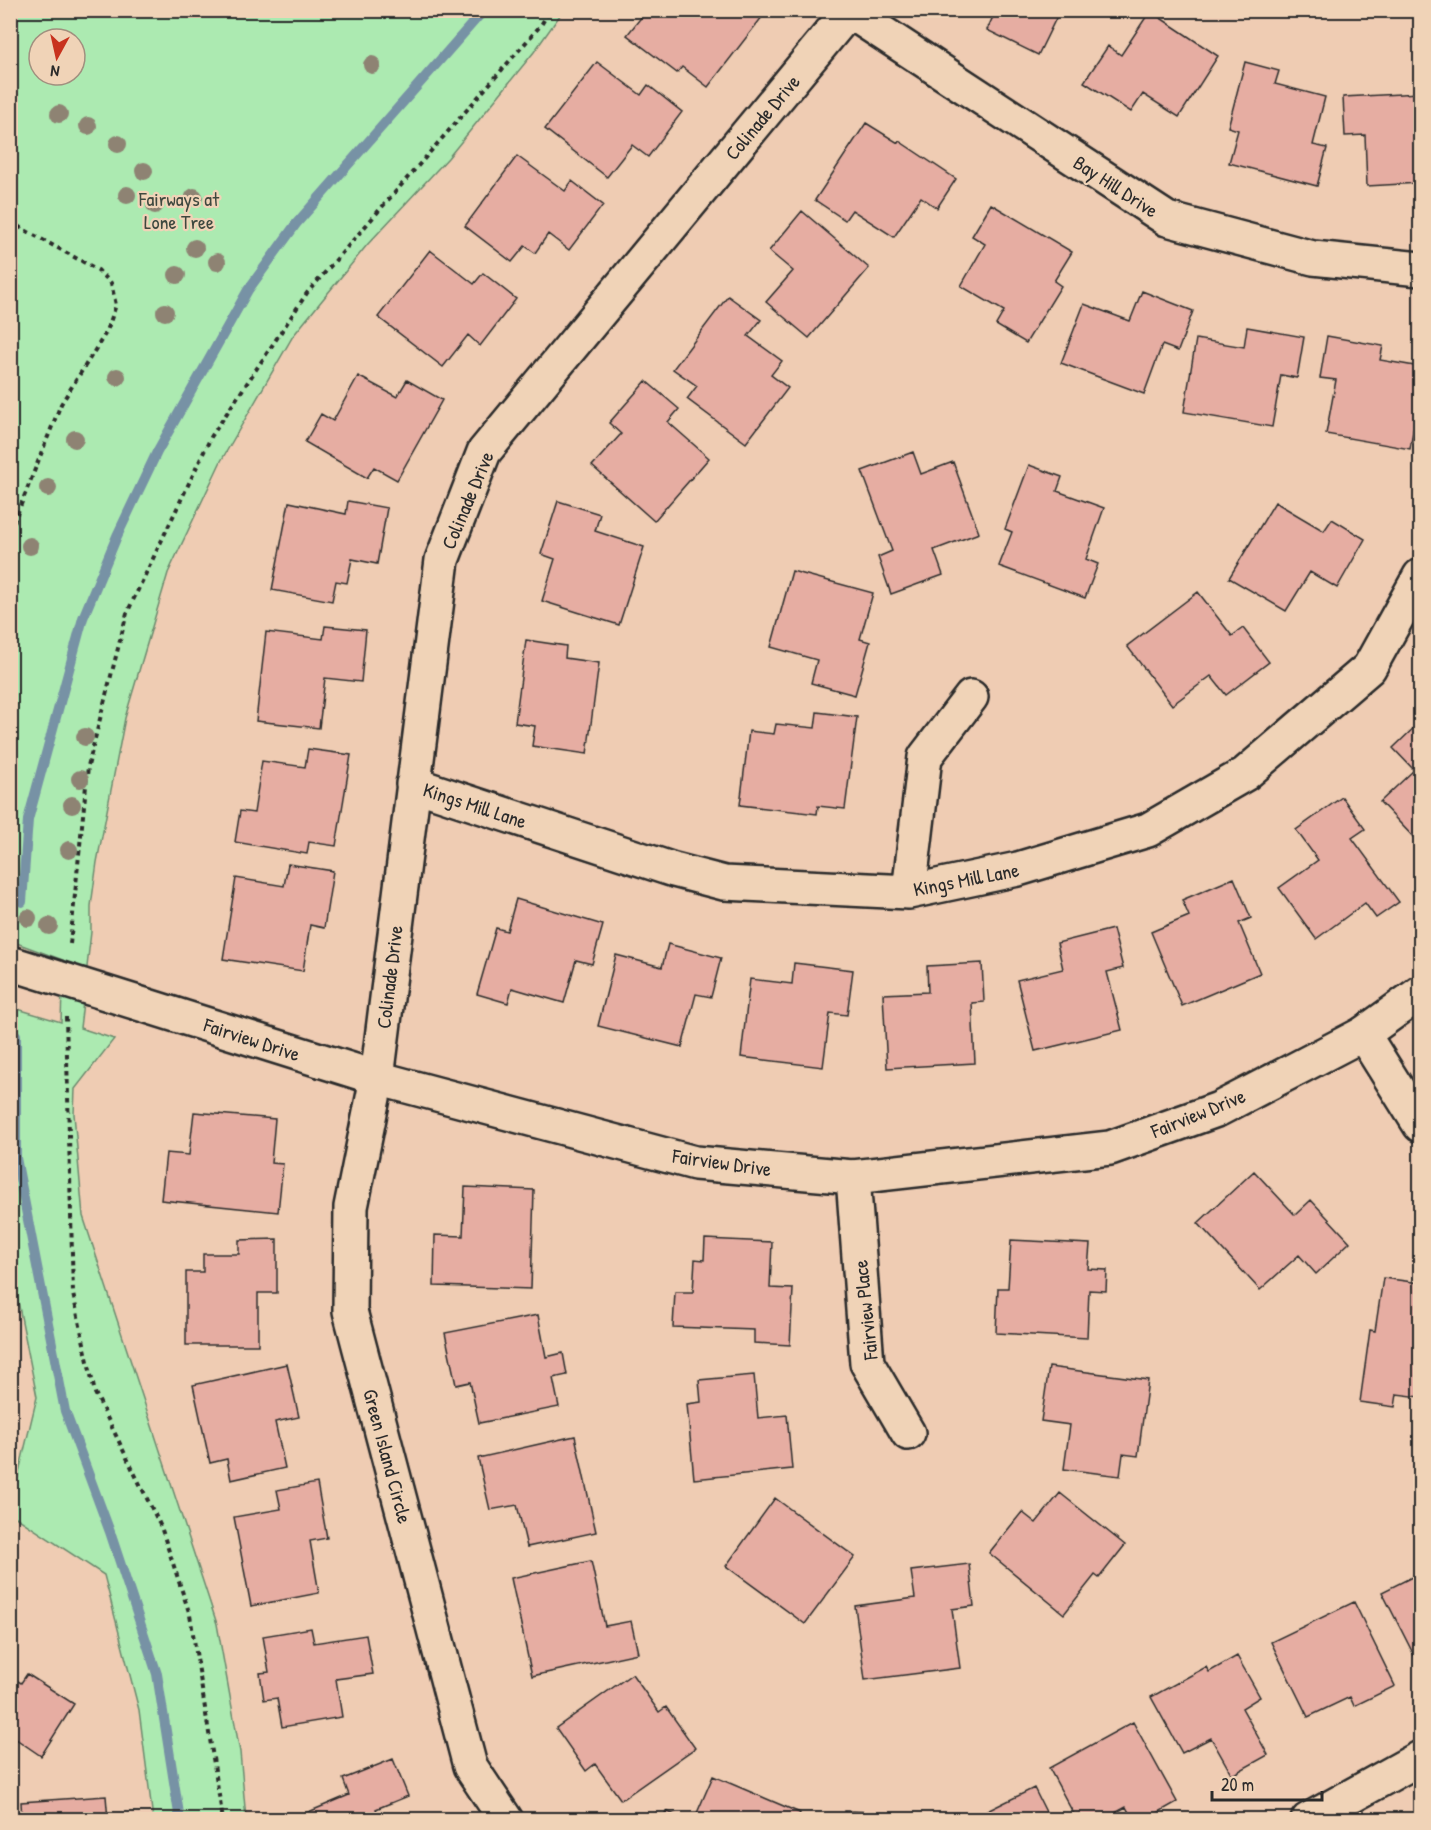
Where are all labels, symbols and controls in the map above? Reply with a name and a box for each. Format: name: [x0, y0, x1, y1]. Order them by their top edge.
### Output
north arrow: [27, 27, 87, 87]
text: N: [49, 60, 61, 83]
street label: Colinade Drive: [718, 69, 806, 165]
street label: Bay Hill Drive: [1068, 149, 1164, 223]
park label: Fairways at Lone Tree: [138, 185, 220, 235]
street label: Colinade Drive: [434, 447, 500, 553]
street label: Kings Mill Lane: [420, 776, 530, 834]
street label: Kings Mill Lane: [911, 856, 1021, 902]
street label: Colinade Drive: [369, 924, 409, 1030]
street label: Fairview Drive: [200, 1010, 304, 1067]
street label: Fairview Drive: [1146, 1082, 1249, 1145]
street label: Fairview Drive: [670, 1142, 773, 1182]
street label: Fairview Place: [846, 1259, 884, 1362]
street label: Green Island Circle: [357, 1386, 419, 1526]
scale bar: [1212, 1764, 1322, 1802]
text: 20 m: [1221, 1772, 1254, 1797]

